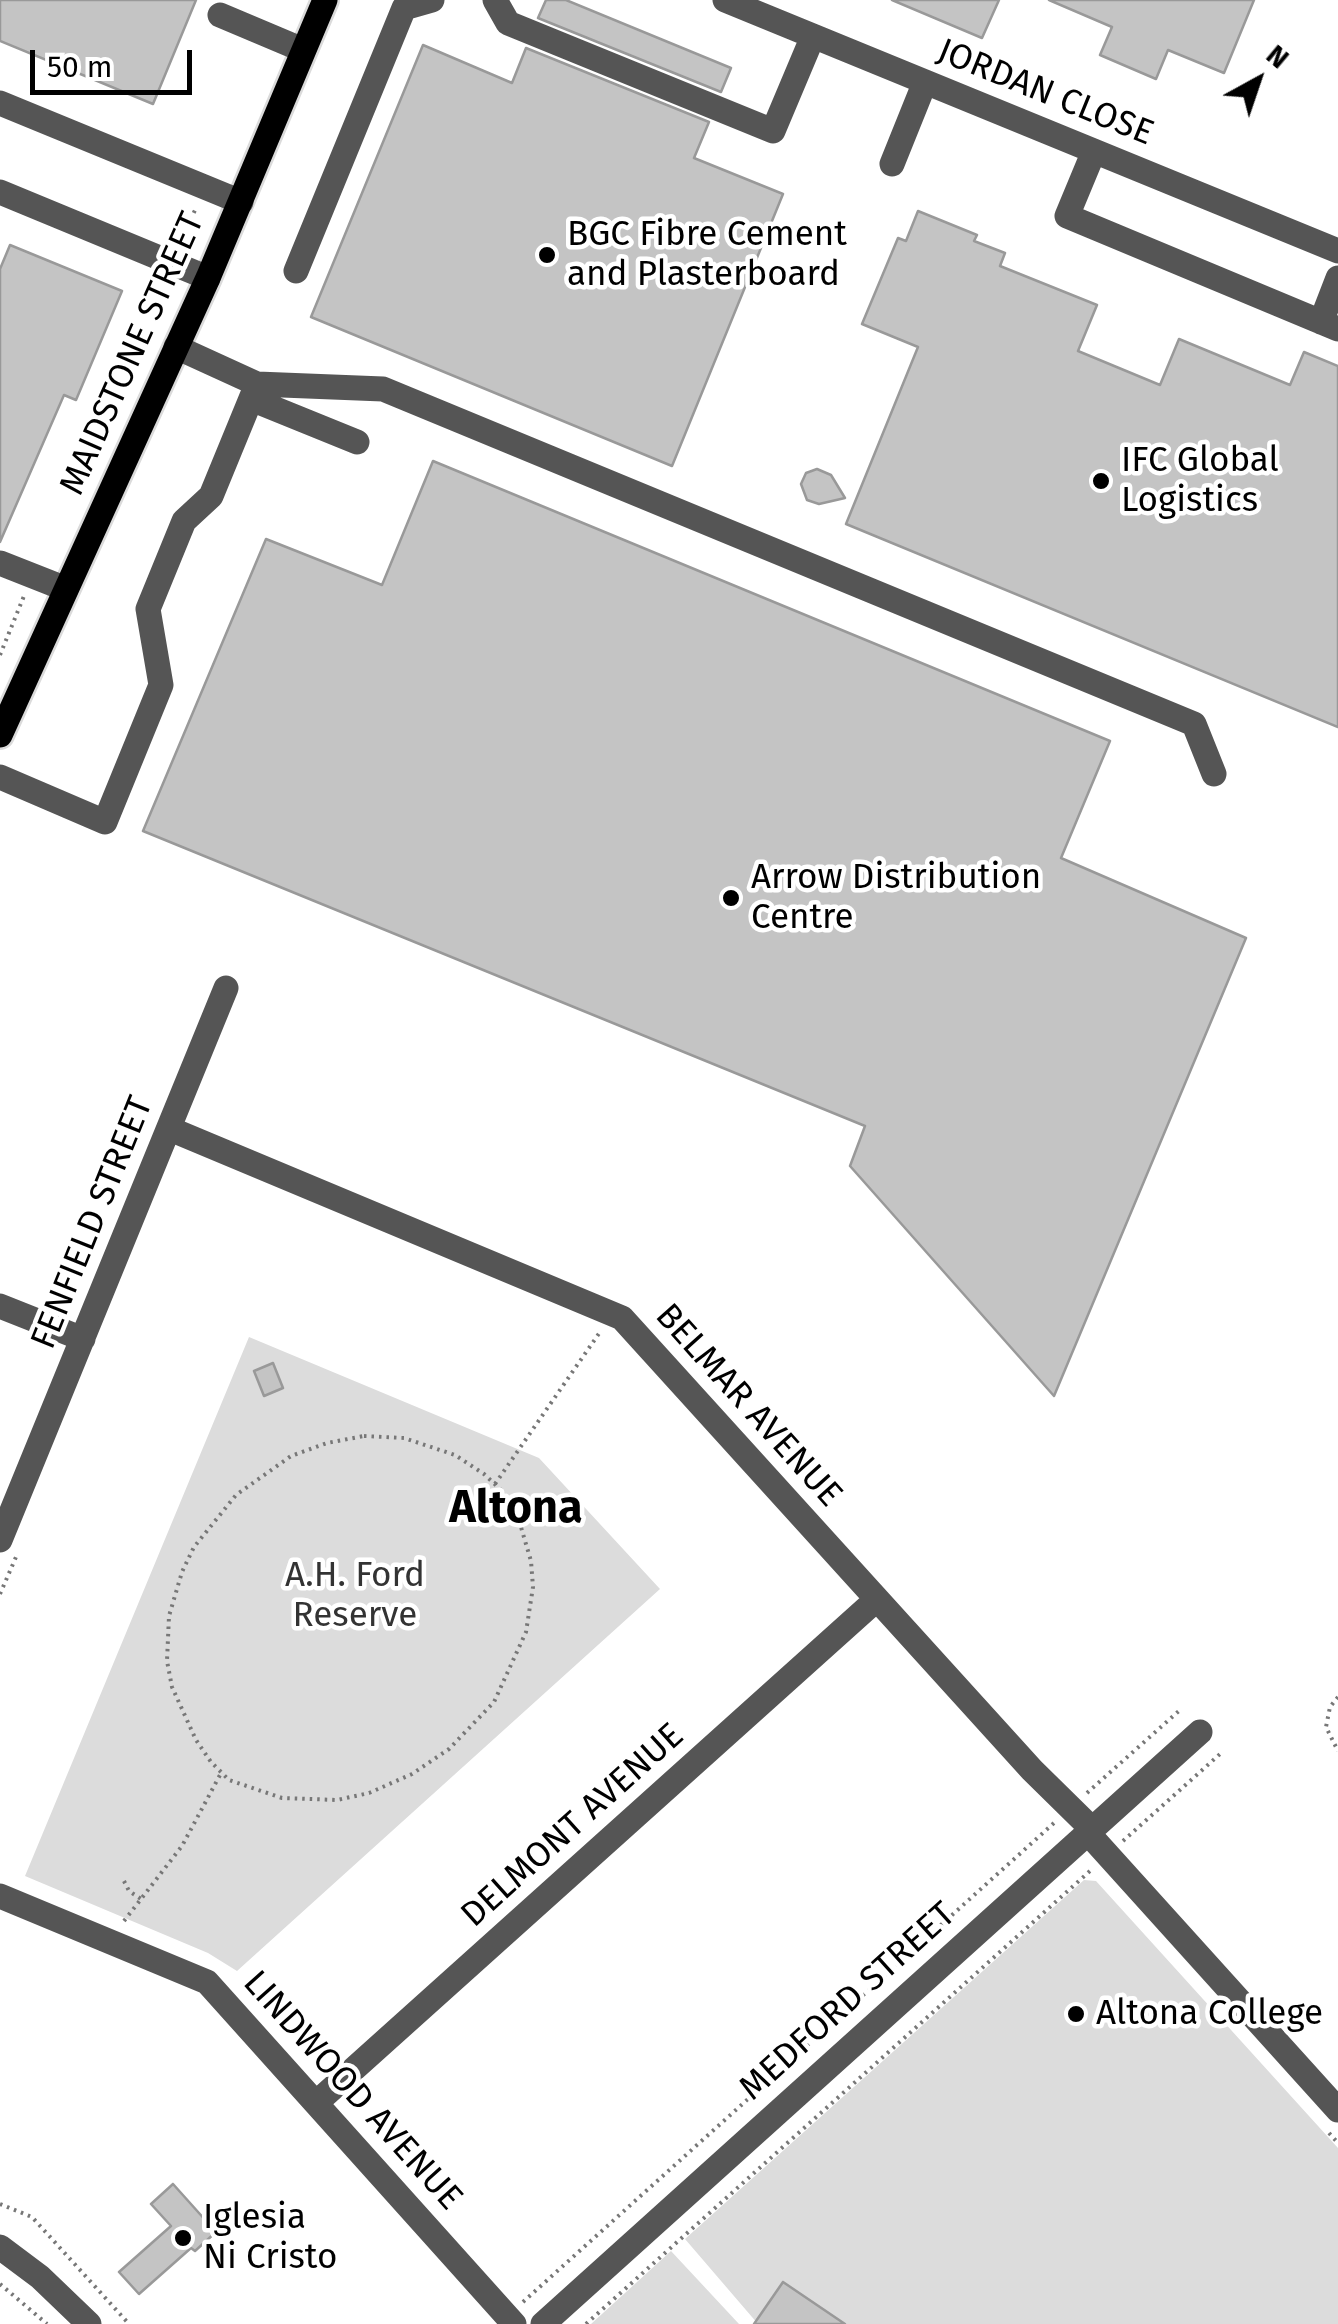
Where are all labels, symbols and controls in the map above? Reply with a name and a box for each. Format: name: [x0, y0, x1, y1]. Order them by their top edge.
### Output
scale bar: [35, 30, 198, 92]
north arrow: [1208, 30, 1308, 130]
street label: JORDAN CLOSE: [931, 31, 1159, 155]
text: N: [1260, 38, 1295, 75]
text: 50 m: [47, 49, 112, 85]
street label: MAIDSTONE STREET: [52, 206, 214, 502]
place label: BGC Fibre Cement and Plasterboard: [567, 214, 847, 296]
marker: BGC Fibre Cement and Plasterboard: [536, 244, 558, 266]
place label: IFC Global Logistics: [1121, 440, 1279, 522]
marker: IFC Global Logistics: [1090, 470, 1112, 492]
place label: Arrow Distribution Centre: [751, 857, 1041, 939]
marker: Arrow Distribution Centre: [720, 887, 742, 909]
street label: FENFIELD STREET: [23, 1091, 163, 1355]
street label: BELMAR AVENUE: [646, 1296, 850, 1516]
district label: Altona: [449, 1482, 583, 1536]
park label: A.H. Ford Reserve: [285, 1555, 425, 1637]
street label: DELMONT AVENUE: [453, 1715, 693, 1937]
street label: MEDFORD STREET: [732, 1894, 964, 2110]
street label: LINDWOOD AVENUE: [234, 1963, 470, 2219]
place label: Altona College: [1096, 1993, 1323, 2035]
marker: Altona College: [1065, 2003, 1087, 2025]
place label: Iglesia Ni Cristo: [203, 2197, 337, 2279]
marker: Iglesia Ni Cristo: [172, 2227, 194, 2249]

